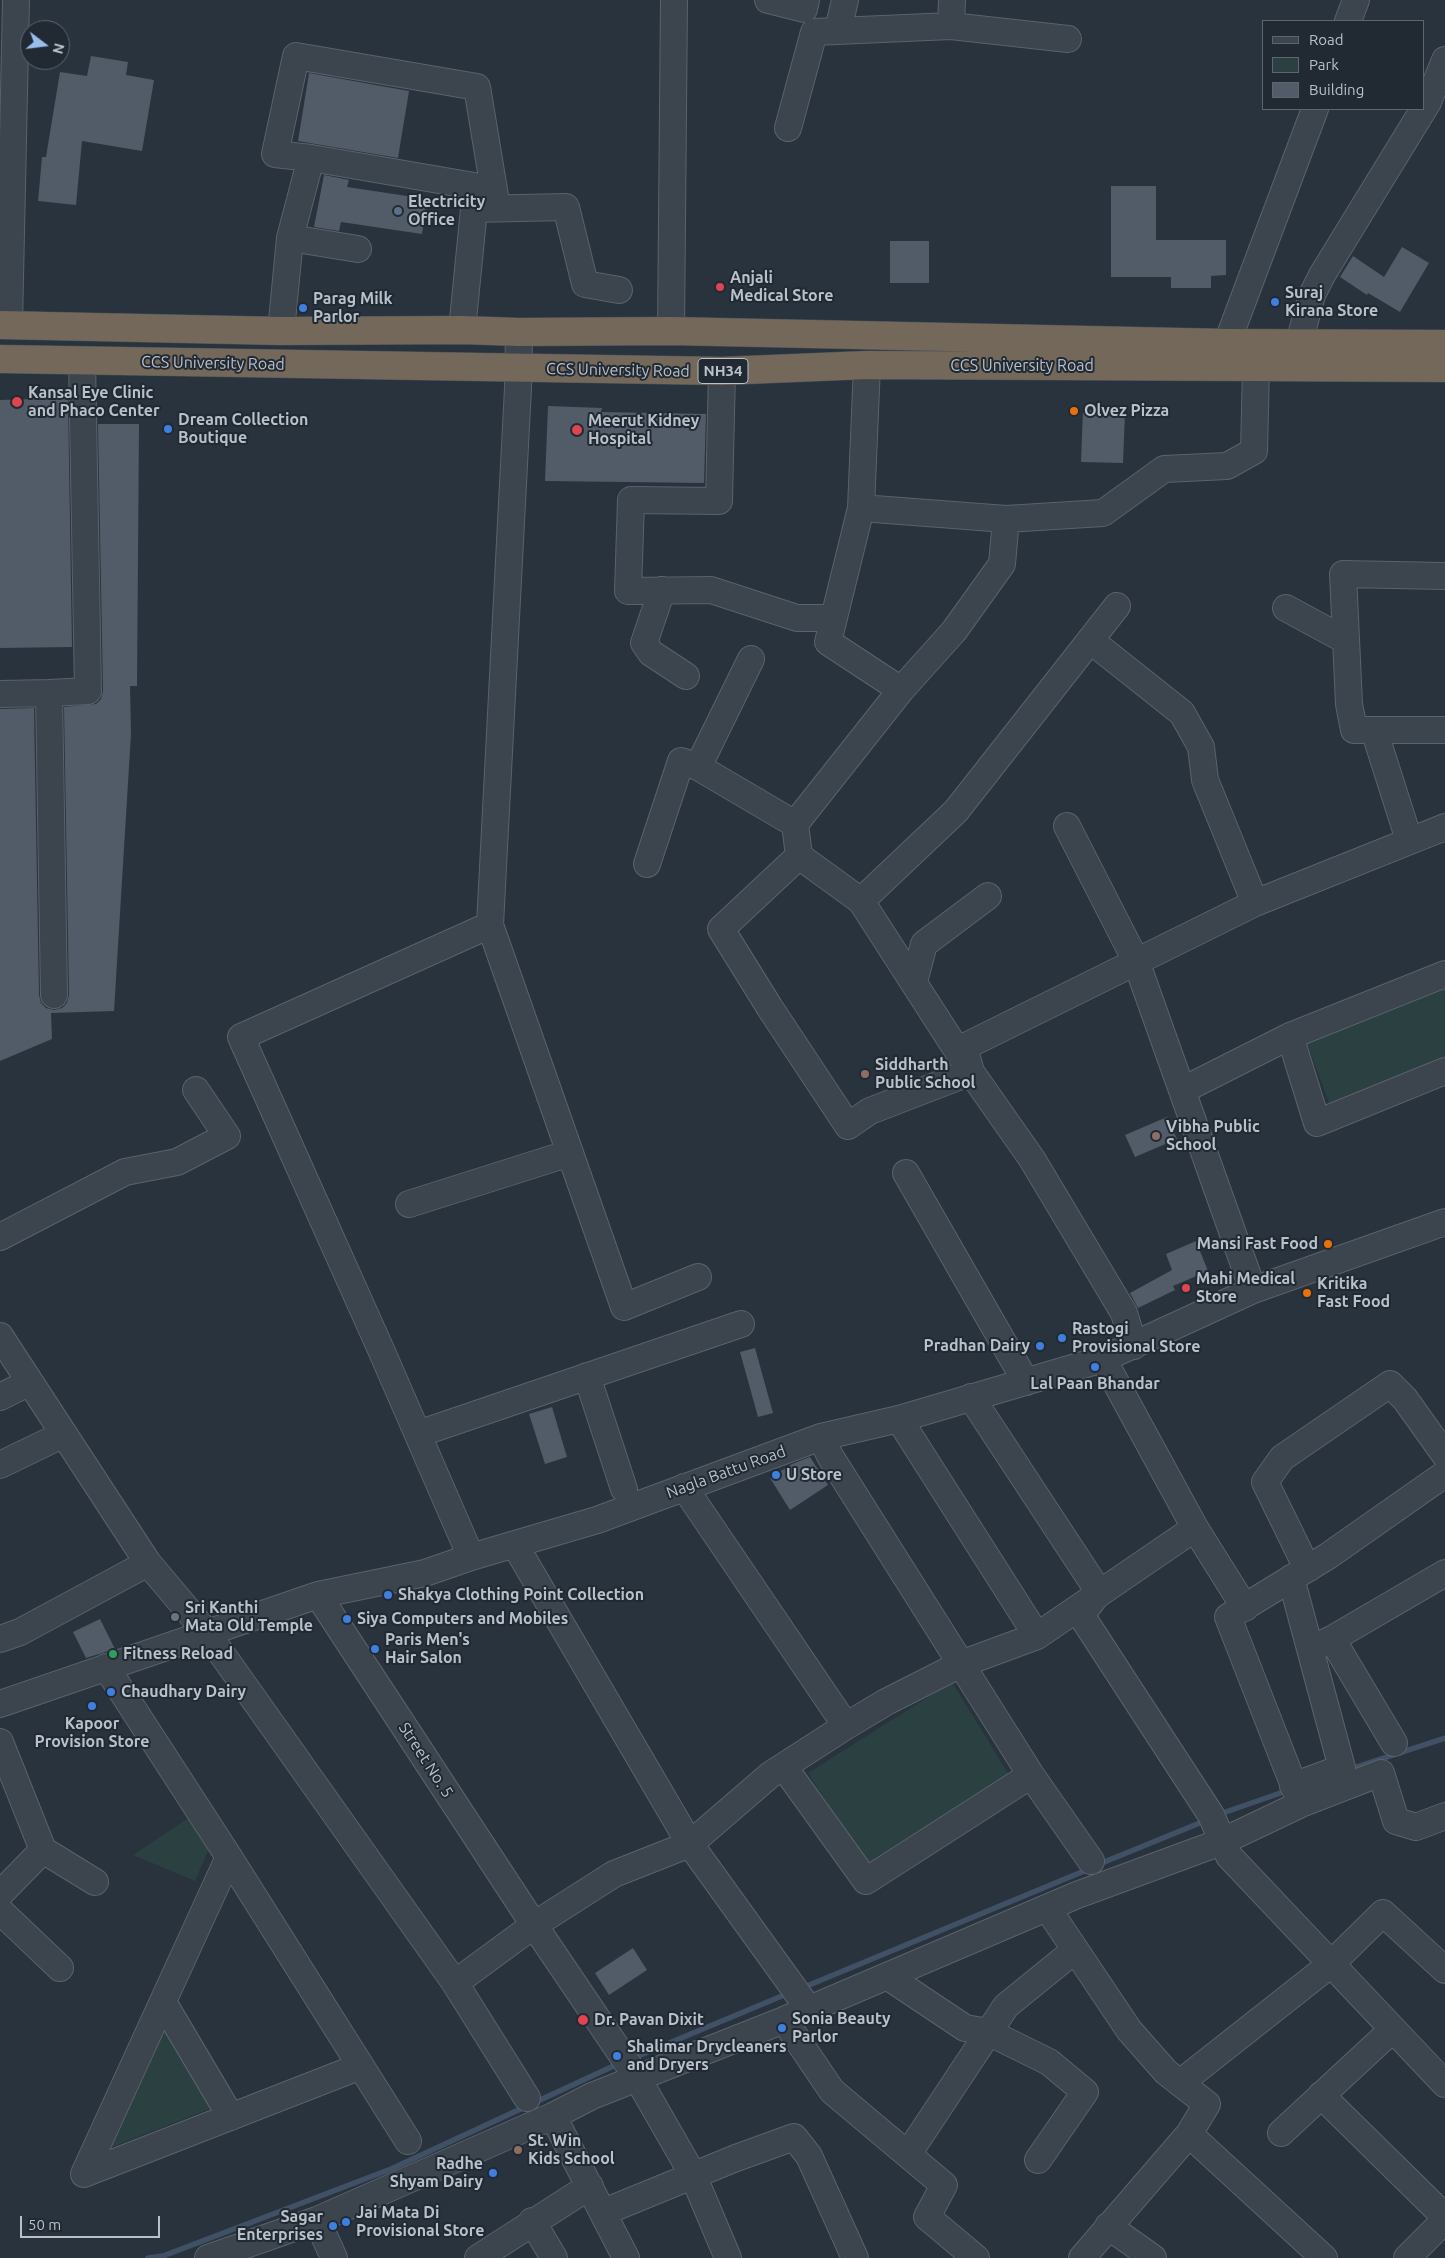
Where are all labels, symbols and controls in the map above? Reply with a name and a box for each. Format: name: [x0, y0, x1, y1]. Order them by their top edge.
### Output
north arrow: [20, 20, 70, 70]
legend: [1262, 20, 1425, 110]
text: Road: [1309, 31, 1344, 48]
text: N: [49, 41, 68, 56]
text: Park: [1309, 56, 1339, 73]
text: Building: [1309, 81, 1364, 98]
place label: Electricity Office: [408, 192, 485, 230]
marker: Electricity Office: [392, 205, 404, 217]
place label: Anjali Medical Store: [730, 268, 833, 306]
marker: Anjali Medical Store: [714, 281, 726, 293]
place label: Suraj Kirana Store: [1285, 283, 1378, 321]
place label: Parag Milk Parlor: [313, 289, 392, 327]
marker: Suraj Kirana Store: [1269, 296, 1281, 308]
marker: Parag Milk Parlor: [297, 302, 309, 314]
street label: CCS University Road: [141, 352, 285, 374]
street label: CCS University Road: [950, 356, 1094, 376]
road number: NH34: [698, 358, 748, 384]
street label: CCS University Road: [546, 359, 690, 381]
place label: Kansal Eye Clinic and Phaco Center: [28, 383, 160, 421]
marker: Kansal Eye Clinic and Phaco Center: [10, 395, 24, 409]
place label: Olvez Pizza: [1084, 401, 1169, 421]
marker: Olvez Pizza: [1068, 405, 1080, 417]
place label: Dream Collection Boutique: [178, 410, 308, 448]
place label: Meerut Kidney Hospital: [588, 411, 699, 449]
marker: Dream Collection Boutique: [162, 423, 174, 435]
marker: Meerut Kidney Hospital: [570, 423, 584, 437]
place label: Siddharth Public School: [875, 1055, 975, 1093]
marker: Siddharth Public School: [859, 1068, 871, 1080]
place label: Vibha Public School: [1166, 1117, 1260, 1155]
marker: Vibha Public School: [1150, 1130, 1162, 1142]
place label: Mansi Fast Food: [1197, 1234, 1318, 1254]
marker: Mansi Fast Food: [1322, 1238, 1334, 1250]
place label: Mahi Medical Store: [1196, 1269, 1295, 1307]
place label: Kritika Fast Food: [1317, 1274, 1390, 1312]
marker: Mahi Medical Store: [1180, 1282, 1192, 1294]
marker: Kritika Fast Food: [1301, 1287, 1313, 1299]
place label: Rastogi Provisional Store: [1072, 1319, 1200, 1357]
marker: Rastogi Provisional Store: [1056, 1332, 1068, 1344]
place label: Pradhan Dairy: [924, 1336, 1030, 1356]
marker: Pradhan Dairy: [1034, 1340, 1046, 1352]
marker: Lal Paan Bhandar: [1089, 1361, 1101, 1373]
place label: Lal Paan Bhandar: [1030, 1374, 1160, 1394]
street label: Nagla Battu Road: [664, 1442, 788, 1502]
place label: U Store: [786, 1465, 842, 1485]
marker: U Store: [770, 1469, 782, 1481]
place label: Shakya Clothing Point Collection: [398, 1585, 644, 1605]
marker: Shakya Clothing Point Collection: [382, 1589, 394, 1601]
place label: Sri Kanthi Mata Old Temple: [185, 1598, 313, 1636]
place label: Siya Computers and Mobiles: [357, 1609, 568, 1629]
marker: Sri Kanthi Mata Old Temple: [169, 1611, 181, 1623]
marker: Siya Computers and Mobiles: [341, 1613, 353, 1625]
place label: Paris Men's Hair Salon: [385, 1630, 470, 1668]
marker: Paris Men's Hair Salon: [369, 1643, 381, 1655]
place label: Fitness Reload: [123, 1644, 233, 1664]
marker: Fitness Reload: [107, 1648, 119, 1660]
place label: Chaudhary Dairy: [121, 1682, 246, 1702]
marker: Chaudhary Dairy: [105, 1686, 117, 1698]
marker: Kapoor Provision Store: [86, 1700, 98, 1712]
place label: Kapoor Provision Store: [35, 1714, 149, 1752]
street label: Street No. 5: [395, 1719, 457, 1801]
place label: Sonia Beauty Parlor: [792, 2009, 890, 2047]
place label: Dr. Pavan Dixit: [594, 2010, 704, 2030]
marker: Dr. Pavan Dixit: [576, 2013, 590, 2027]
marker: Sonia Beauty Parlor: [776, 2022, 788, 2034]
place label: Shalimar Drycleaners and Dryers: [627, 2037, 787, 2075]
marker: Shalimar Drycleaners and Dryers: [611, 2050, 623, 2062]
place label: St. Win Kids School: [528, 2131, 615, 2169]
marker: St. Win Kids School: [512, 2144, 524, 2156]
place label: Radhe Shyam Dairy: [390, 2154, 483, 2192]
marker: Radhe Shyam Dairy: [487, 2167, 499, 2179]
place label: Jai Mata Di Provisional Store: [356, 2203, 484, 2241]
scale bar: [22, 2206, 162, 2238]
place label: Sagar Enterprises: [237, 2207, 323, 2245]
text: 50 m: [28, 2216, 61, 2233]
marker: Jai Mata Di Provisional Store: [340, 2216, 352, 2228]
marker: Sagar Enterprises: [327, 2220, 339, 2232]

